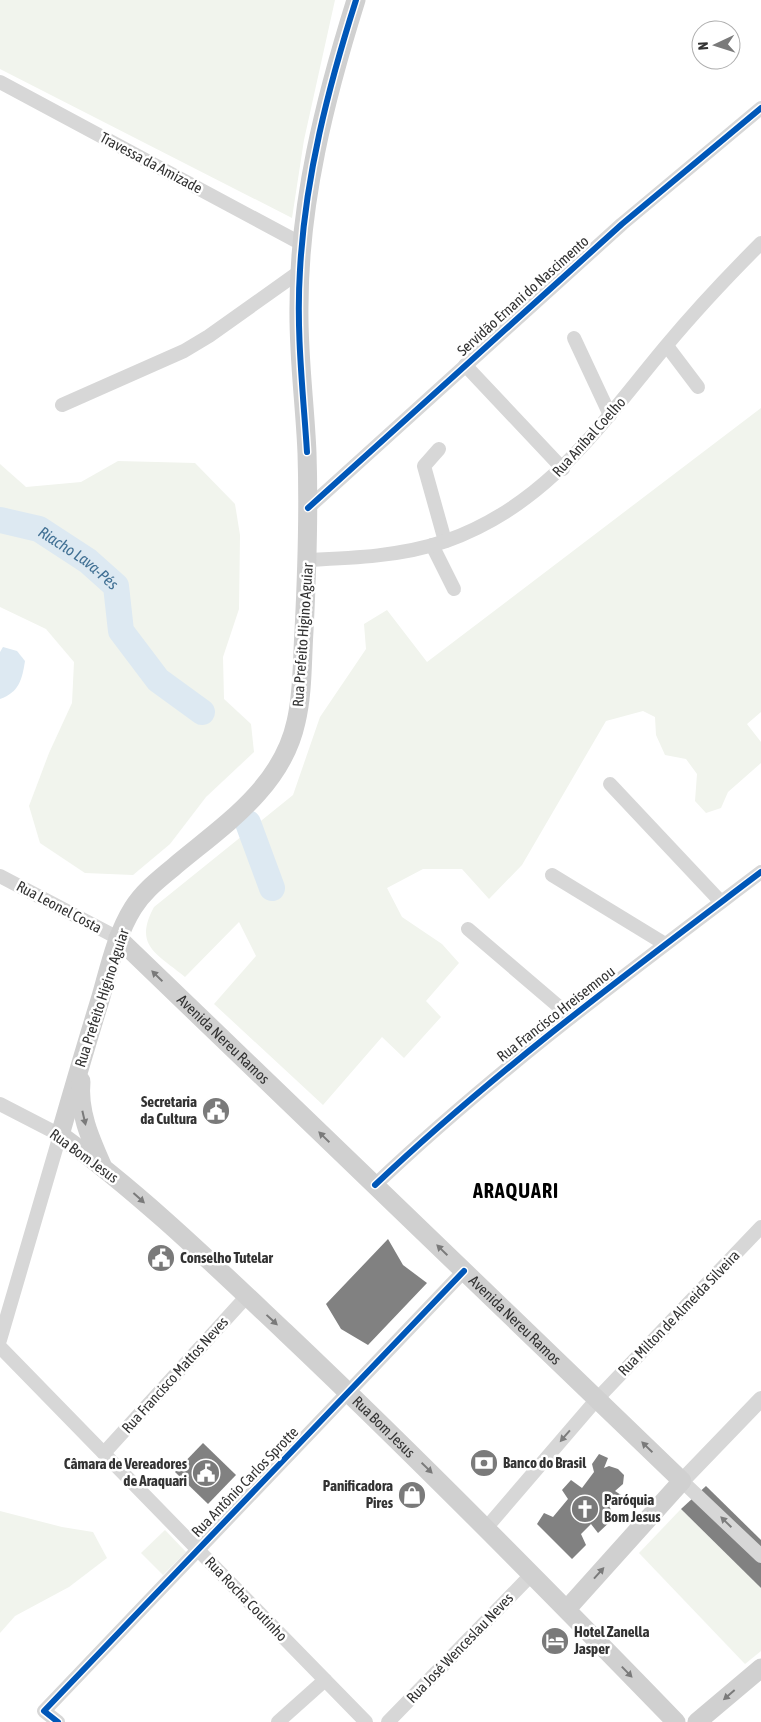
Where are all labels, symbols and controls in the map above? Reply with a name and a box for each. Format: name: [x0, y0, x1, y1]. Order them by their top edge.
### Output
north arrow: [691, 20, 741, 70]
text: N: [695, 41, 711, 51]
street label: Travessa da Amizade: [97, 128, 205, 197]
street label: Servidão Ernani do Nascimento: [454, 232, 592, 359]
street label: Rua Aníbal Coelho: [549, 393, 629, 480]
water label: Riacho Lava-Pés: [35, 522, 122, 593]
street label: Rua Prefeito Higino Aguiar: [289, 562, 316, 708]
street label: Rua Leonel Costa: [14, 877, 105, 936]
street label: Rua Prefeito Higino Aguiar: [71, 926, 132, 1069]
street label: Rua Francisco Hreisemnou: [493, 962, 618, 1065]
one-way arrow: [151, 970, 163, 982]
street label: Avenida Nereu Ramos: [174, 991, 273, 1087]
place label: Secretaria da Cultura: [140, 1093, 197, 1127]
public building icon: Secretaria da Cultura: [201, 1096, 231, 1126]
one-way arrow: [80, 1111, 88, 1126]
street label: Rua Bom Jesus: [47, 1125, 122, 1186]
one-way arrow: [319, 1131, 331, 1143]
district label: ARAQUARI: [472, 1179, 559, 1202]
one-way arrow: [132, 1193, 145, 1204]
public building icon: Conselho Tutelar: [146, 1243, 176, 1273]
one-way arrow: [436, 1244, 448, 1256]
street label: Rua Milton de Almeida Silveira: [614, 1247, 743, 1379]
place label: Conselho Tutelar: [180, 1249, 274, 1266]
street label: Avenida Nereu Ramos: [466, 1272, 565, 1368]
street label: Rua Francisco Mattos Neves: [118, 1313, 231, 1436]
one-way arrow: [265, 1314, 277, 1326]
street label: Rua Bom Jesus: [349, 1392, 419, 1461]
street label: Rua Antônio Carlos Sprotte: [188, 1423, 302, 1540]
one-way arrow: [560, 1429, 571, 1442]
one-way arrow: [641, 1441, 653, 1453]
bank icon: Banco do Brasil: [469, 1448, 499, 1478]
place label: Banco do Brasil: [503, 1454, 587, 1471]
place label: Câmara de Vereadores de Araquari: [64, 1455, 188, 1489]
public building icon: Câmara de Vereadores de Araquari: [191, 1458, 221, 1488]
one-way arrow: [421, 1462, 433, 1474]
place label: Panificadora Pires: [323, 1477, 394, 1511]
shop icon: Panificadora Pires: [397, 1480, 427, 1510]
place label: Paróquia Bom Jesus: [604, 1491, 661, 1525]
church icon: Paróquia Bom Jesus: [570, 1494, 600, 1524]
one-way arrow: [720, 1516, 732, 1528]
street label: Rua Rocha Coutinho: [202, 1553, 291, 1644]
one-way arrow: [593, 1568, 605, 1580]
street label: Rua José Wenceslau Neves: [403, 1589, 516, 1706]
place label: Hotel Zanella Jasper: [573, 1623, 650, 1657]
hotel icon: Hotel Zanella Jasper: [540, 1626, 570, 1656]
one-way arrow: [621, 1665, 633, 1677]
one-way arrow: [723, 1689, 736, 1700]

